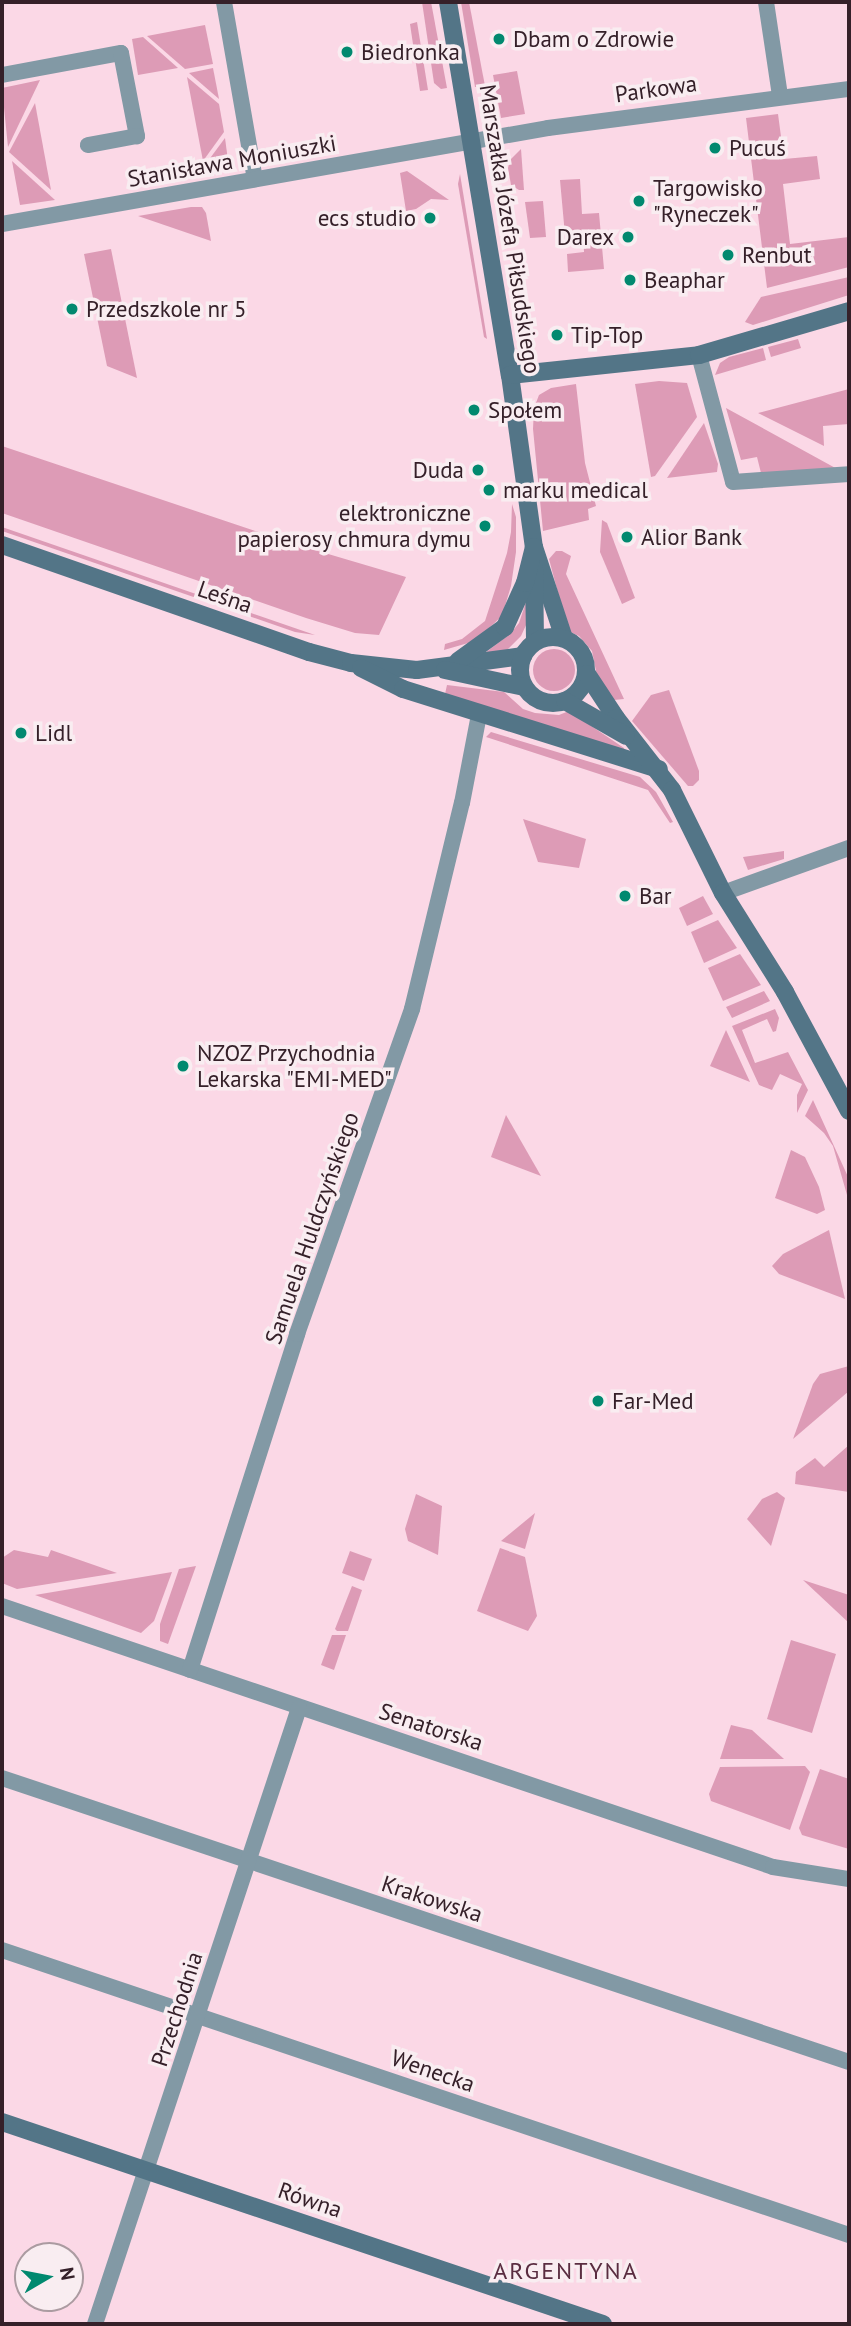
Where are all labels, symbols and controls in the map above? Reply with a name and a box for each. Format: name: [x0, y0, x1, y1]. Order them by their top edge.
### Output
place label: Dbam o Zdrowie: [513, 25, 675, 53]
marker: Dbam o Zdrowie: [491, 31, 507, 47]
place label: Biedronka: [361, 38, 460, 66]
marker: Biedronka: [339, 44, 355, 60]
street label: Parkowa: [613, 70, 699, 108]
street label: Marszałka Józefa Piłsudskiego: [474, 82, 546, 376]
street label: Stanisława Moniuszki: [126, 129, 338, 193]
place label: Pucuś: [729, 134, 786, 162]
marker: Pucuś: [707, 140, 723, 156]
place label: Targowisko "Ryneczek": [653, 174, 763, 228]
marker: Targowisko "Ryneczek": [631, 193, 647, 209]
place label: ecs studio: [318, 204, 416, 232]
marker: ecs studio: [422, 210, 438, 226]
place label: Darex: [557, 223, 614, 251]
marker: Darex: [620, 229, 636, 245]
place label: Renbut: [742, 241, 811, 269]
marker: Renbut: [720, 247, 736, 263]
place label: Beaphar: [644, 266, 725, 294]
marker: Beaphar: [622, 272, 638, 288]
place label: Przedszkole nr 5: [86, 295, 246, 323]
marker: Przedszkole nr 5: [64, 301, 80, 317]
place label: Tip-Top: [571, 321, 643, 349]
marker: Tip-Top: [549, 327, 565, 343]
place label: Społem: [488, 396, 562, 424]
marker: Społem: [466, 402, 482, 418]
place label: Duda: [413, 456, 464, 484]
marker: Duda: [470, 462, 486, 478]
place label: marku medical: [503, 476, 648, 504]
marker: marku medical: [481, 482, 497, 498]
place label: elektroniczne papierosy chmura dymu: [237, 499, 471, 553]
marker: elektroniczne papierosy chmura dymu: [477, 518, 493, 534]
place label: Alior Bank: [641, 523, 742, 551]
marker: Alior Bank: [619, 529, 635, 545]
street label: Leśna: [194, 575, 256, 619]
place label: Lidl: [35, 719, 72, 747]
marker: Lidl: [13, 725, 29, 741]
place label: Bar: [639, 882, 672, 910]
marker: Bar: [617, 888, 633, 904]
place label: NZOZ Przychodnia Lekarska "EMI-MED": [197, 1039, 393, 1093]
marker: NZOZ Przychodnia Lekarska "EMI-MED": [175, 1058, 191, 1074]
street label: Samuela Huldczyńskiego: [259, 1108, 365, 1348]
place label: Far-Med: [612, 1387, 694, 1415]
marker: Far-Med: [590, 1393, 606, 1409]
street label: Senatorska: [376, 1697, 486, 1757]
street label: Krakowska: [378, 1870, 486, 1928]
street label: Przechodnia: [145, 1948, 209, 2070]
street label: Wenecka: [388, 2044, 478, 2098]
street label: Równa: [275, 2176, 345, 2224]
north arrow: [14, 2242, 84, 2312]
district label: ARGENTYNA: [494, 2257, 638, 2285]
text: N: [55, 2265, 81, 2282]

